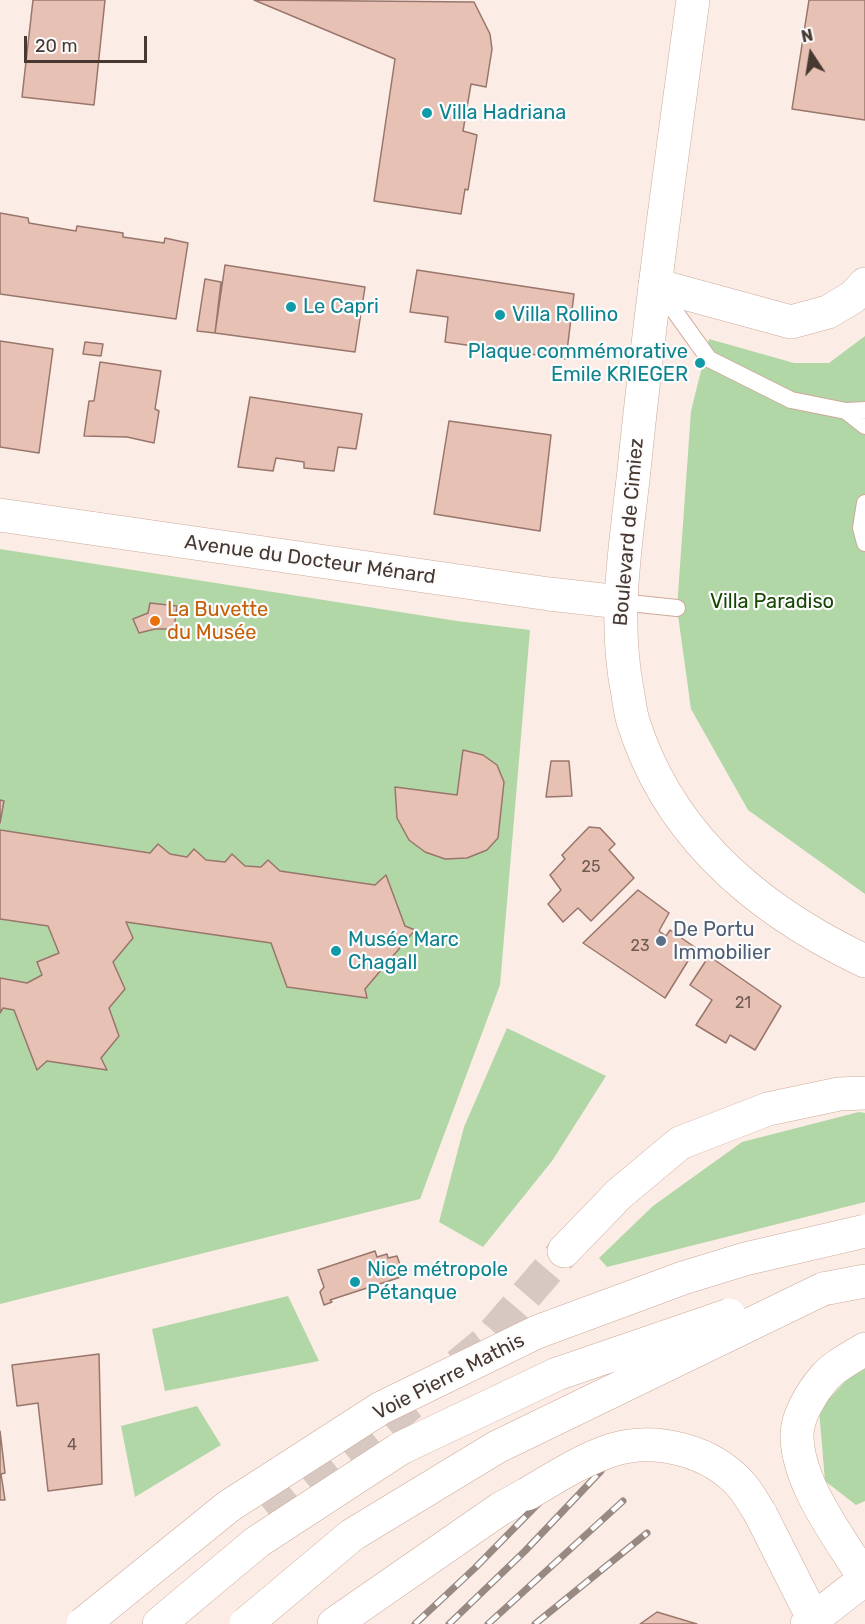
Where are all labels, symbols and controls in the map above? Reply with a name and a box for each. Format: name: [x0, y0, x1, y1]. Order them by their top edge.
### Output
scale bar: [27, 24, 150, 62]
north arrow: [781, 24, 841, 84]
text: N: [800, 25, 815, 46]
text: 20 m: [35, 35, 77, 57]
place label: Villa Hadriana: [439, 101, 566, 125]
marker: Villa Hadriana: [420, 106, 434, 120]
place label: Le Capri: [303, 295, 379, 319]
marker: Le Capri: [284, 300, 298, 314]
place label: Villa Rollino: [512, 303, 618, 327]
marker: Villa Rollino: [493, 308, 507, 322]
place label: Plaque commémorative Emile KRIEGER: [468, 340, 688, 387]
marker: Plaque commémorative Emile KRIEGER: [693, 356, 707, 370]
street label: Boulevard de Cimiez: [609, 437, 649, 627]
street label: Avenue du Docteur Ménard: [183, 530, 437, 590]
park label: Villa Paradiso: [710, 590, 834, 614]
place label: La Buvette du Musée: [167, 598, 268, 645]
marker: La Buvette du Musée: [148, 614, 162, 628]
house number: 25: [582, 857, 600, 877]
place label: De Portu Immobilier: [673, 918, 771, 965]
place label: Musée Marc Chagall: [348, 928, 459, 975]
marker: De Portu Immobilier: [654, 934, 668, 948]
house number: 23: [630, 936, 650, 956]
marker: Musée Marc Chagall: [329, 944, 343, 958]
house number: 21: [735, 993, 751, 1013]
place label: Nice métropole Pétanque: [367, 1258, 508, 1305]
marker: Nice métropole Pétanque: [348, 1275, 362, 1289]
street label: Voie Pierre Mathis: [369, 1329, 529, 1425]
house number: 4: [67, 1435, 77, 1455]

